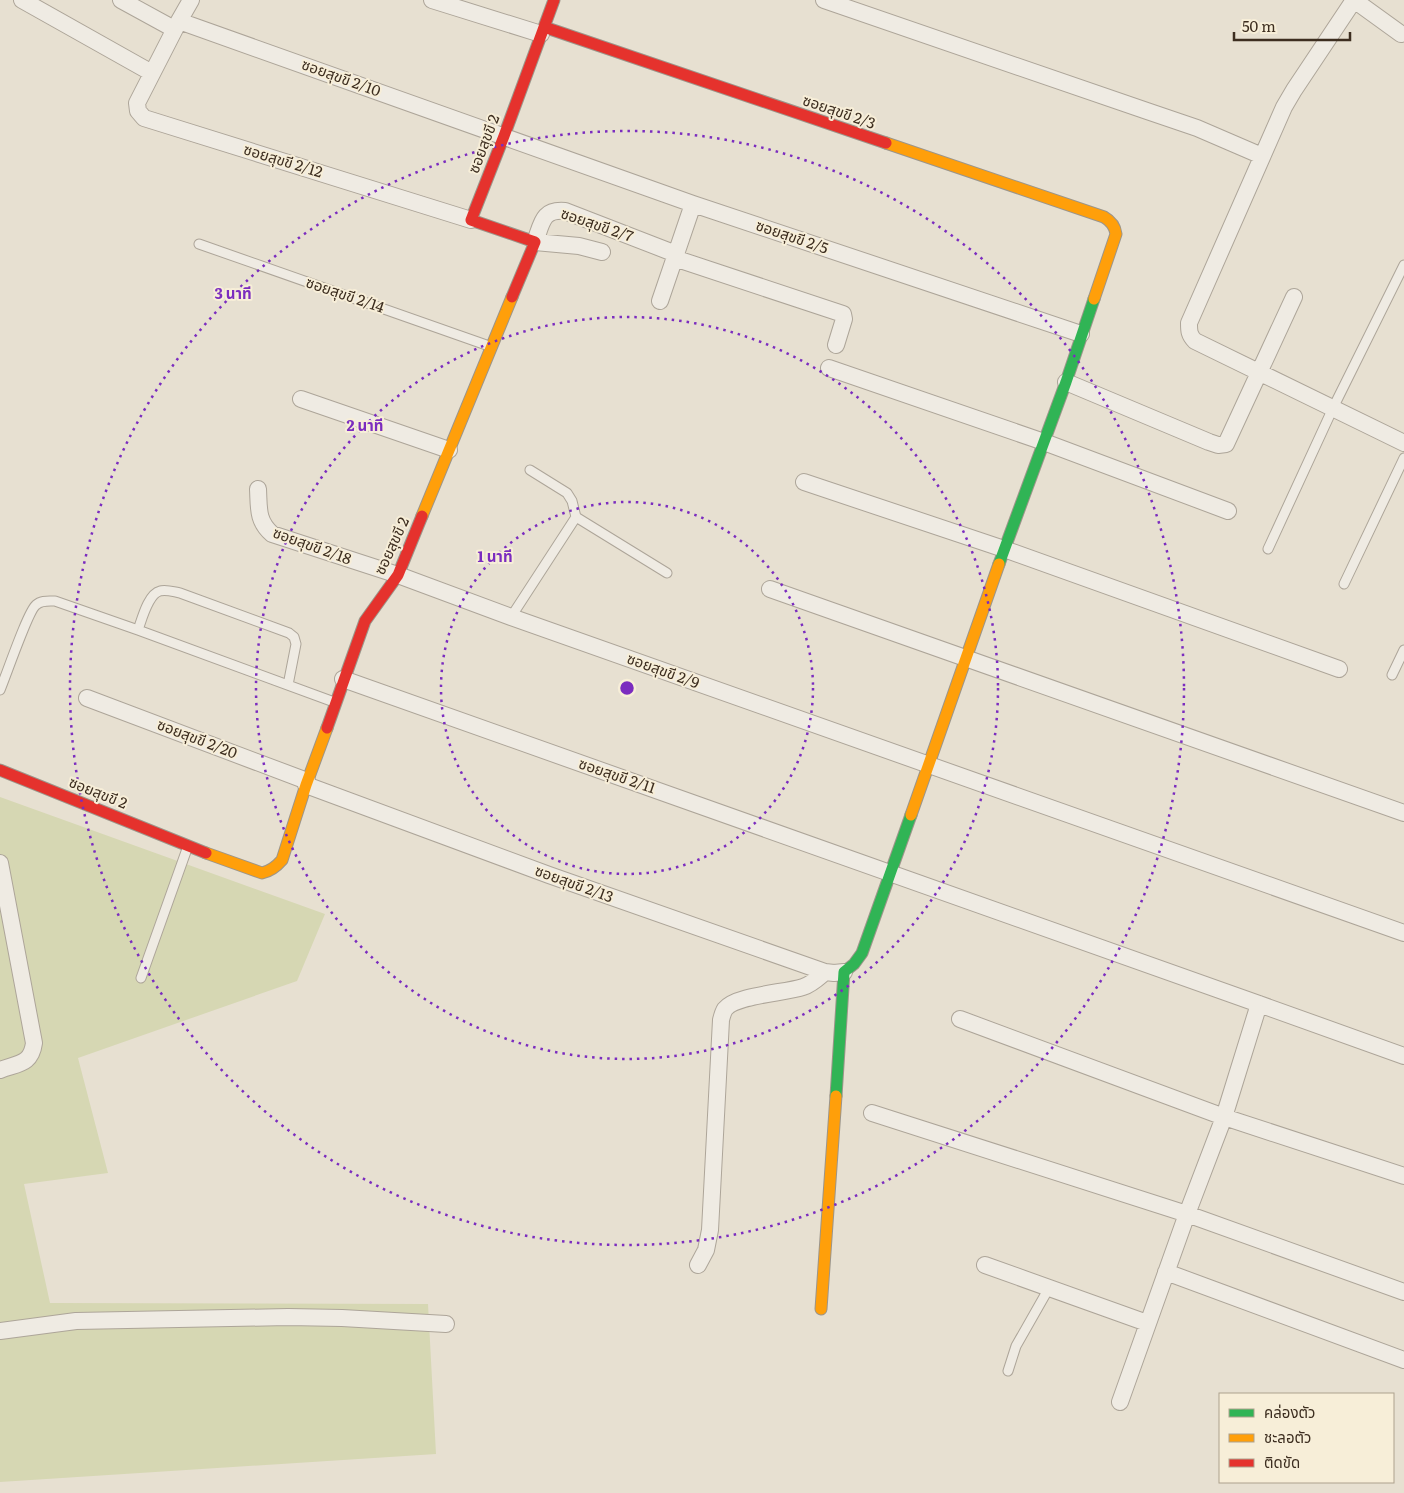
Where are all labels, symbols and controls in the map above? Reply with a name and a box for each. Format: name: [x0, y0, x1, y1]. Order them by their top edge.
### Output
scale bar: [1234, 10, 1350, 42]
text: 50 m: [1242, 14, 1276, 37]
street label: ซอยสุขขี 2/10: [299, 52, 385, 102]
street label: ซอยสุขขี 2/3: [800, 87, 879, 134]
street label: ซอยสุขขี 2: [461, 110, 504, 176]
street label: ซอยสุขขี 2/12: [241, 137, 326, 183]
street label: ซอยสุขขี 2/7: [558, 200, 637, 247]
street label: ซอยสุขขี 2/5: [753, 212, 832, 259]
street label: ซอยสุขขี 2/14: [303, 269, 388, 318]
text: 3 นาที: [214, 281, 252, 304]
text: 2 นาที: [347, 413, 383, 436]
street label: ซอยสุขขี 2: [367, 512, 414, 578]
street label: ซอยสุขขี 2/18: [270, 520, 355, 569]
text: 1 นาที: [477, 544, 513, 567]
street label: ซอยสุขขี 2/9: [624, 646, 703, 693]
centre of rings: [618, 679, 636, 697]
street label: ซอยสุขขี 2/20: [154, 712, 241, 764]
street label: ซอยสุขขี 2/11: [576, 751, 659, 798]
street label: ซอยสุขขี 2: [66, 769, 132, 814]
street label: ซอยสุขขี 2/13: [532, 858, 617, 907]
legend: [1219, 1393, 1394, 1483]
text: คล่องตัว: [1264, 1400, 1315, 1423]
text: ชะลอตัว: [1264, 1425, 1311, 1448]
text: ติดขัด: [1264, 1450, 1300, 1473]

